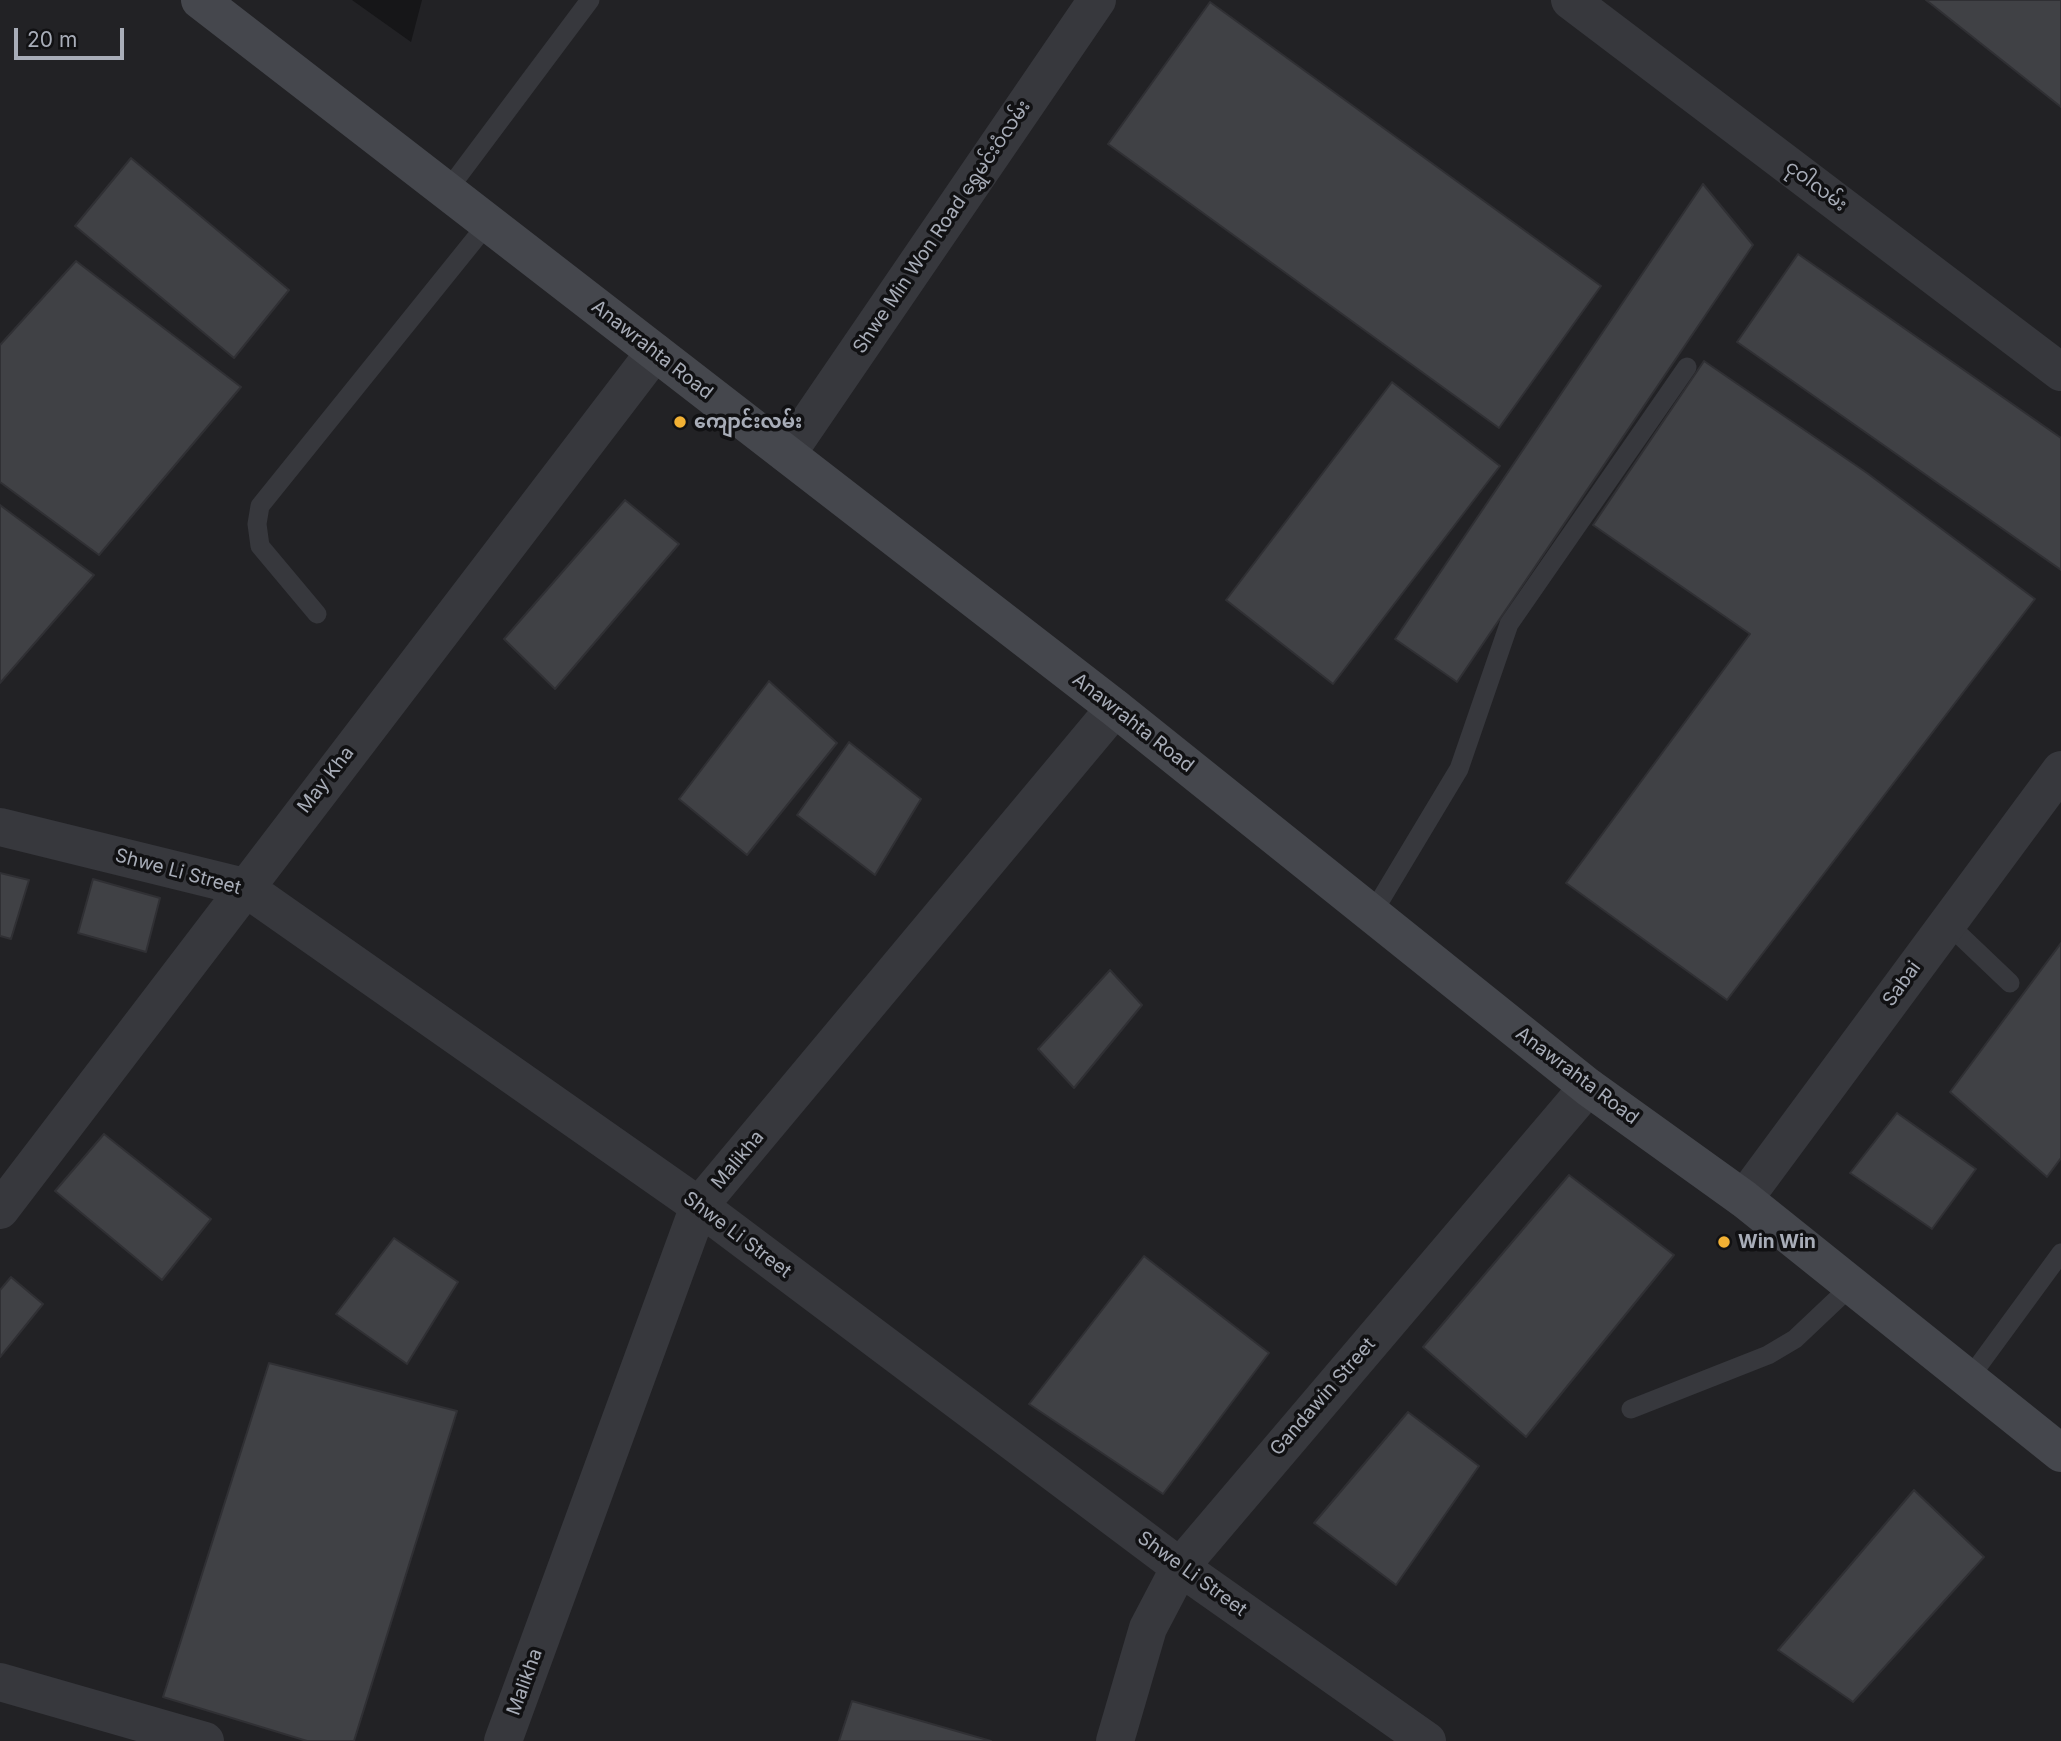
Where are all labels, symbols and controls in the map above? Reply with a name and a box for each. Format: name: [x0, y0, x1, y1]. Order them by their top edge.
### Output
scale bar: [18, 14, 128, 58]
text: 20 m: [27, 27, 77, 52]
street label: Shwe Min Won Road ရွှေမင်းဝံလမ်း: [849, 96, 1035, 358]
street label: ငုဝါလမ်း: [1781, 156, 1851, 216]
street label: Anawrahta Road: [587, 296, 717, 404]
place label: ကျောင်းလမ်း: [694, 411, 802, 433]
marker: ကျောင်းလမ်း: [672, 414, 688, 430]
street label: Anawrahta Road: [1068, 669, 1198, 777]
street label: May Kha: [293, 742, 359, 818]
street label: Shwe Li Street: [113, 844, 243, 900]
street label: Sabai: [1878, 957, 1926, 1011]
street label: Anawrahta Road: [1511, 1022, 1643, 1130]
street label: Malikha: [707, 1126, 769, 1194]
street label: Shwe Li Street: [678, 1187, 796, 1283]
place label: Win Win: [1738, 1231, 1816, 1253]
marker: Win Win: [1716, 1234, 1732, 1250]
street label: Gandawin Street: [1266, 1333, 1380, 1461]
street label: Shwe Li Street: [1133, 1527, 1251, 1621]
street label: Malikha: [502, 1646, 548, 1718]

